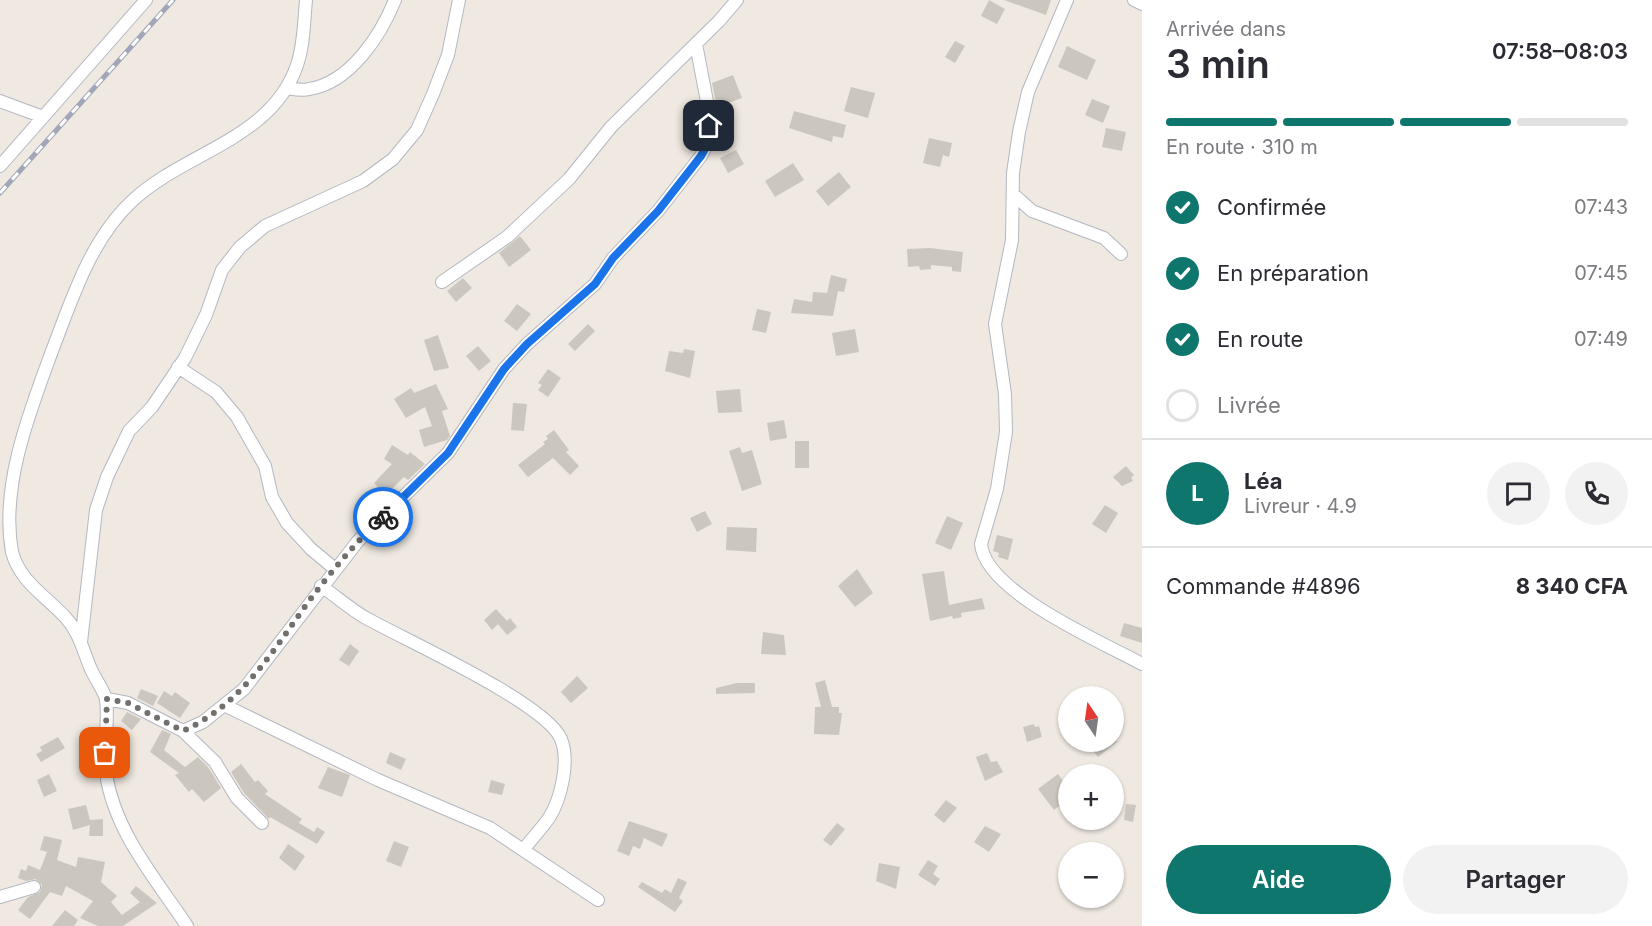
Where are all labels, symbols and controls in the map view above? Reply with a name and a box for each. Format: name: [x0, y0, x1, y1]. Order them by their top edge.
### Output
text: Arrivée dans: [1166, 17, 1286, 41]
text: 07:58–08:03: [1492, 38, 1628, 64]
text: 3 min: [1166, 40, 1270, 87]
pin: [683, 100, 734, 151]
icon: home: [692, 109, 725, 142]
text: En route · 310 m: [1166, 135, 1318, 159]
icon: check: [1166, 191, 1199, 224]
text: Confirmée: [1217, 194, 1326, 220]
text: 07:43: [1574, 195, 1628, 219]
icon: check: [1166, 257, 1199, 290]
text: En préparation: [1217, 260, 1369, 286]
text: 07:45: [1574, 261, 1628, 285]
icon: check: [1166, 323, 1199, 356]
text: En route: [1217, 326, 1303, 352]
text: 07:49: [1574, 327, 1628, 351]
text: Livrée: [1217, 392, 1281, 418]
button: chat: [1487, 462, 1550, 525]
button: phone: [1565, 462, 1628, 525]
text: Léa: [1244, 468, 1283, 494]
text: L: [1191, 480, 1204, 506]
courier: [353, 487, 413, 547]
text: Livreur · 4.9: [1244, 494, 1357, 518]
icon: bike: [367, 501, 400, 534]
text: Commande #4896: [1166, 573, 1361, 599]
text: 8 340 CFA: [1516, 573, 1628, 599]
north arrow: [1058, 686, 1124, 752]
map controls: [1058, 686, 1124, 908]
pin: [79, 727, 130, 778]
icon: bag: [88, 736, 121, 769]
button: +: [1058, 764, 1124, 830]
button: −: [1058, 842, 1124, 908]
button: Aide: [1166, 845, 1391, 914]
button: Partager: [1403, 845, 1628, 914]

